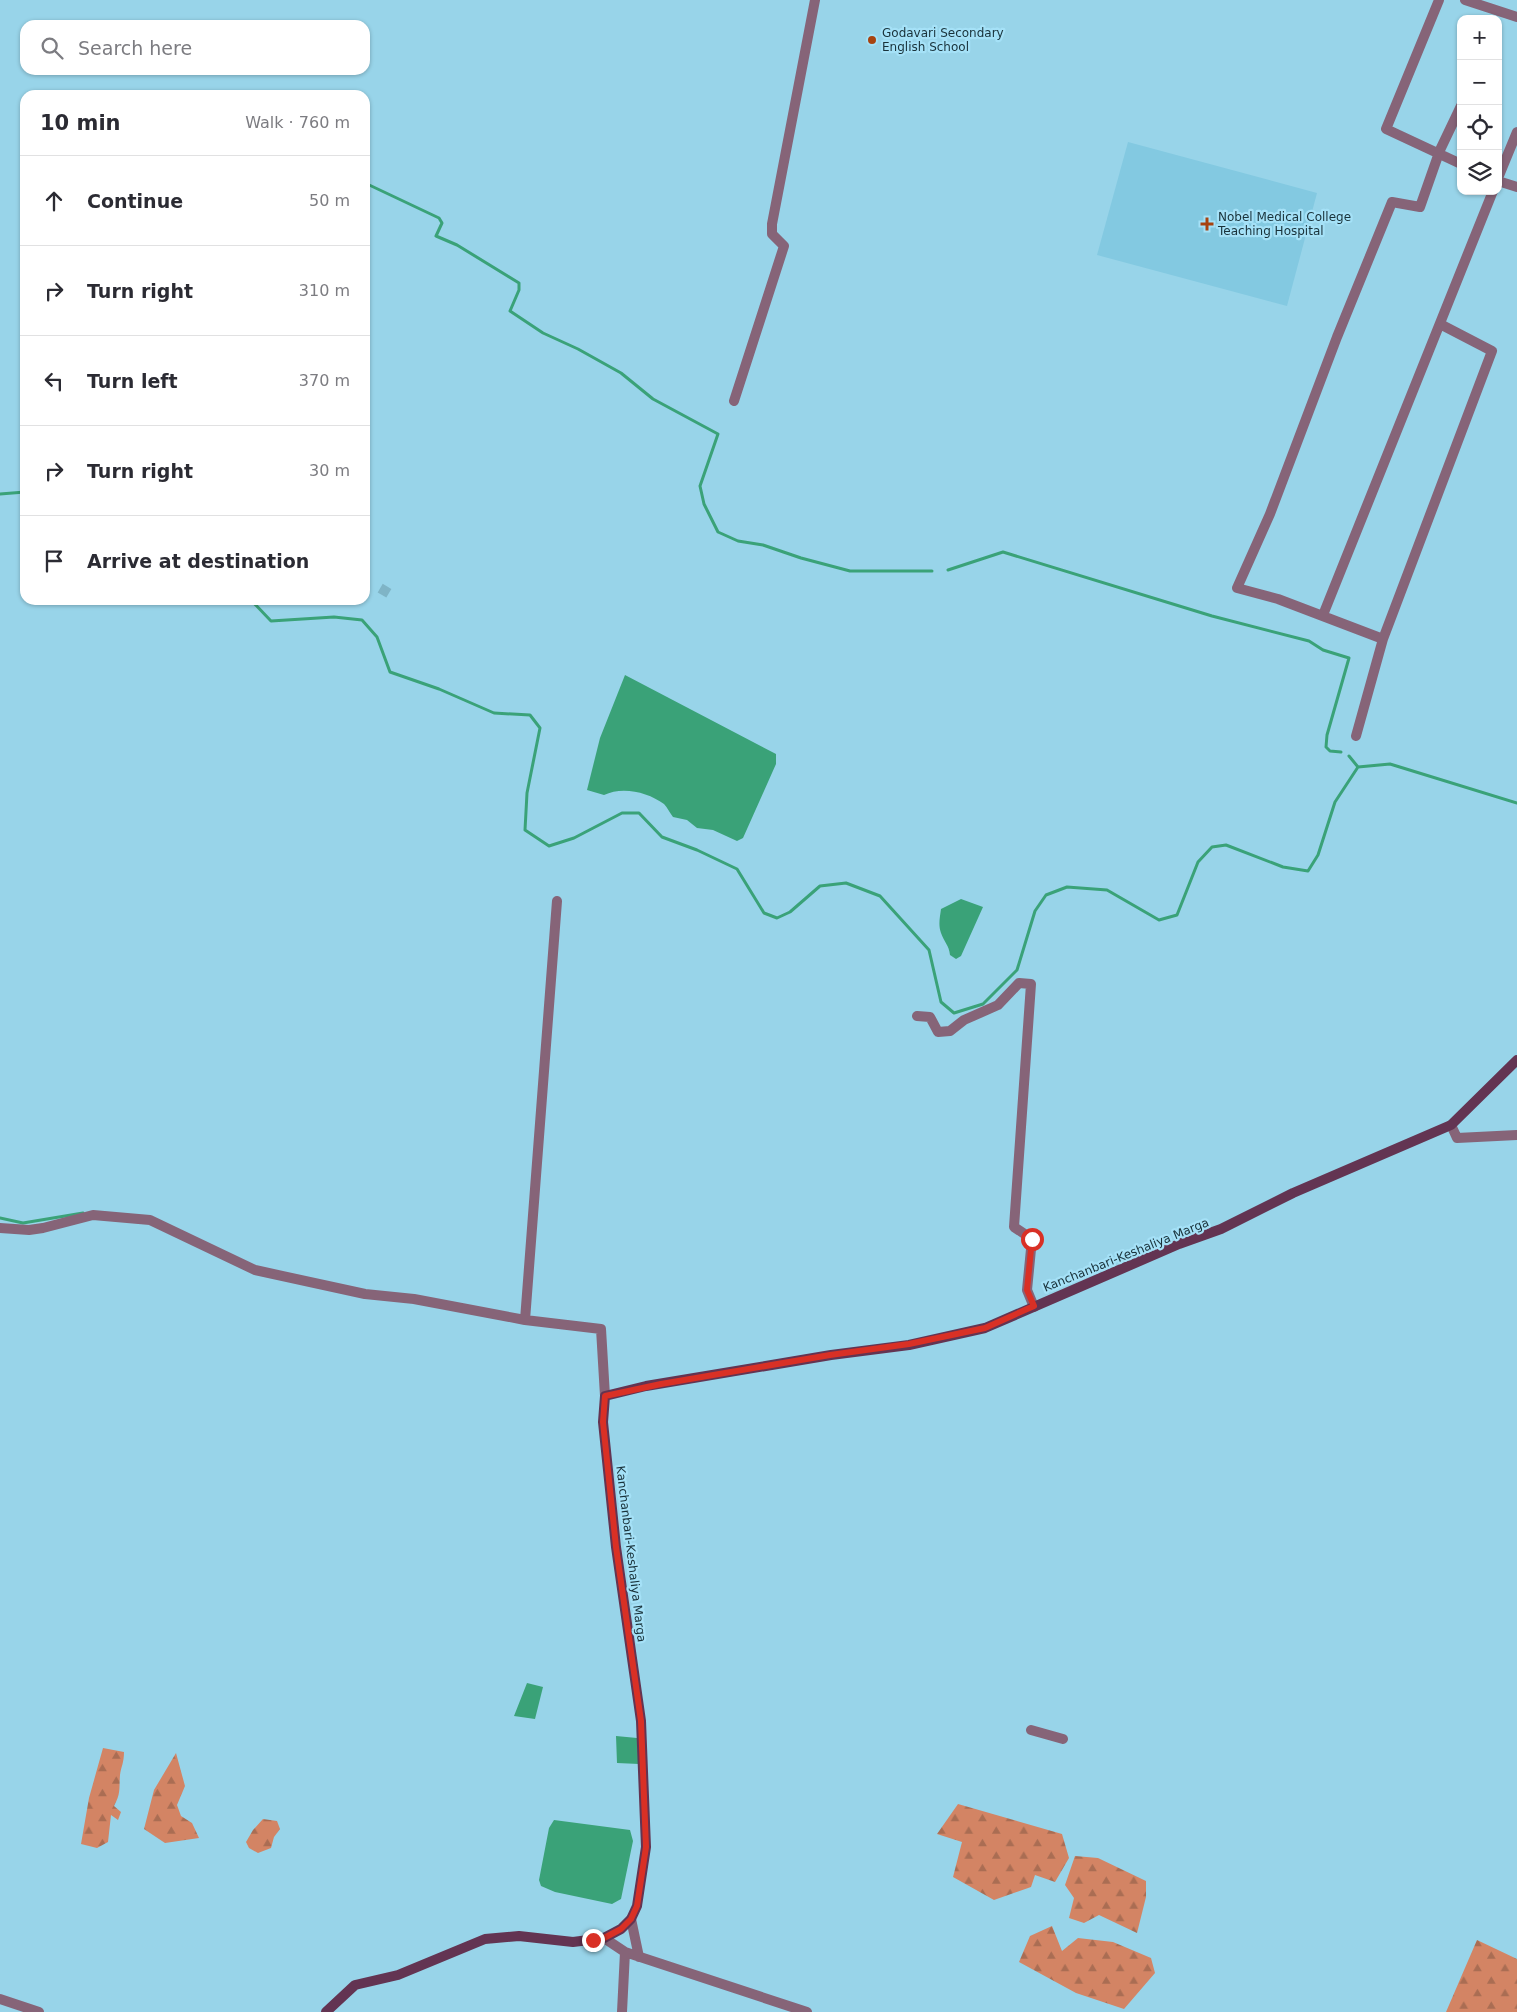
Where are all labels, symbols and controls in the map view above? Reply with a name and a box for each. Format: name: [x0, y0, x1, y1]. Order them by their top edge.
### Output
map controls: [1457, 15, 1502, 195]
button: +: [1457, 15, 1502, 60]
search box: [20, 20, 370, 75]
place label: Godavari Secondary English School: [882, 26, 1004, 54]
icon: search: [38, 34, 66, 62]
marker: Godavari Secondary English School: [866, 34, 878, 46]
text: Search here: [78, 37, 192, 59]
button: −: [1457, 60, 1502, 105]
button: locate: [1457, 105, 1502, 150]
text: 10 min: [40, 111, 121, 135]
text: Walk · 760 m: [245, 113, 350, 132]
button: layers: [1457, 150, 1502, 195]
icon: ahead: [40, 187, 68, 215]
text: Continue: [87, 190, 183, 212]
text: 50 m: [309, 191, 350, 210]
place label: Nobel Medical College Teaching Hospital: [1217, 210, 1351, 238]
marker: Nobel Medical College Teaching Hospital: [1200, 217, 1214, 231]
icon: right: [40, 277, 68, 305]
text: Turn right: [87, 280, 193, 302]
text: 310 m: [299, 281, 350, 300]
icon: left: [40, 367, 68, 395]
text: Turn left: [87, 370, 178, 392]
text: 370 m: [299, 371, 350, 390]
icon: right: [40, 457, 68, 485]
text: Turn right: [87, 460, 193, 482]
text: 30 m: [309, 461, 350, 480]
icon: arrive: [40, 547, 68, 575]
text: Arrive at destination: [87, 550, 309, 572]
street label: Kanchanbari-Keshaliya Marga: [1041, 1215, 1211, 1295]
route start: [1021, 1228, 1044, 1251]
street label: Kanchanbari-Keshaliya Marga: [613, 1465, 649, 1643]
route end: [582, 1929, 605, 1952]

